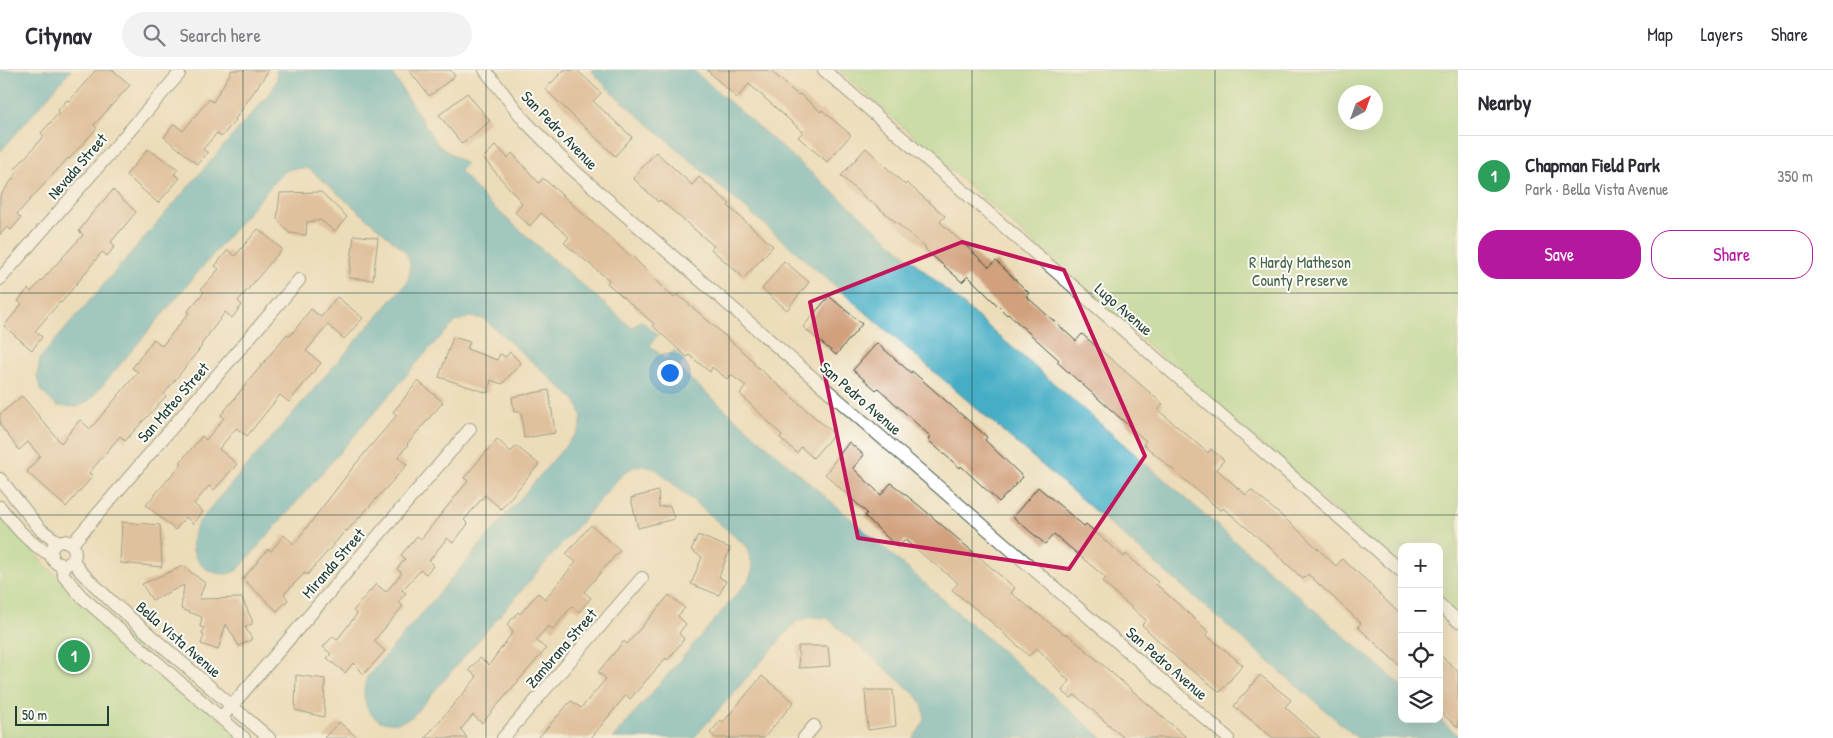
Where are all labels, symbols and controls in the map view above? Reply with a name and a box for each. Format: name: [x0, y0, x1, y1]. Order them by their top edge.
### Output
search box: [122, 12, 472, 57]
text: Citynav: [25, 19, 92, 51]
icon: search: [140, 21, 168, 49]
text: Search here: [180, 22, 261, 48]
text: Map: [1647, 22, 1673, 47]
text: Layers: [1701, 22, 1743, 47]
text: Share: [1771, 22, 1808, 47]
north arrow: [1338, 85, 1383, 130]
street label: San Pedro Avenue: [517, 86, 604, 175]
text: Nearby: [1478, 88, 1531, 117]
street label: Nevada Street: [42, 128, 112, 204]
text: Chapman Field Park: [1525, 152, 1660, 178]
text: 1: [1491, 165, 1497, 187]
text: 350 m: [1777, 165, 1813, 187]
text: Park · Bella Vista Avenue: [1525, 178, 1668, 200]
button: Save: [1478, 230, 1641, 279]
button: Share: [1651, 230, 1813, 279]
park label: R Hardy Matheson County Preserve: [1249, 251, 1351, 291]
street label: Lugo Avenue: [1090, 278, 1158, 341]
street label: San Pedro Avenue: [815, 356, 907, 440]
street label: San Mateo Street: [132, 357, 214, 447]
your location: [657, 360, 683, 386]
street label: Miranda Street: [296, 523, 370, 603]
map controls: [1398, 543, 1443, 723]
button: +: [1398, 543, 1443, 588]
button: −: [1398, 588, 1443, 633]
street label: Bella Vista Avenue: [132, 596, 227, 683]
street label: Zambrana Street: [520, 603, 602, 692]
street label: San Pedro Avenue: [1121, 621, 1213, 705]
button: locate: [1398, 633, 1443, 678]
pin: 1: [58, 637, 90, 675]
button: layers: [1398, 678, 1443, 723]
scale bar: [15, 703, 109, 726]
text: 50 m: [22, 705, 47, 724]

